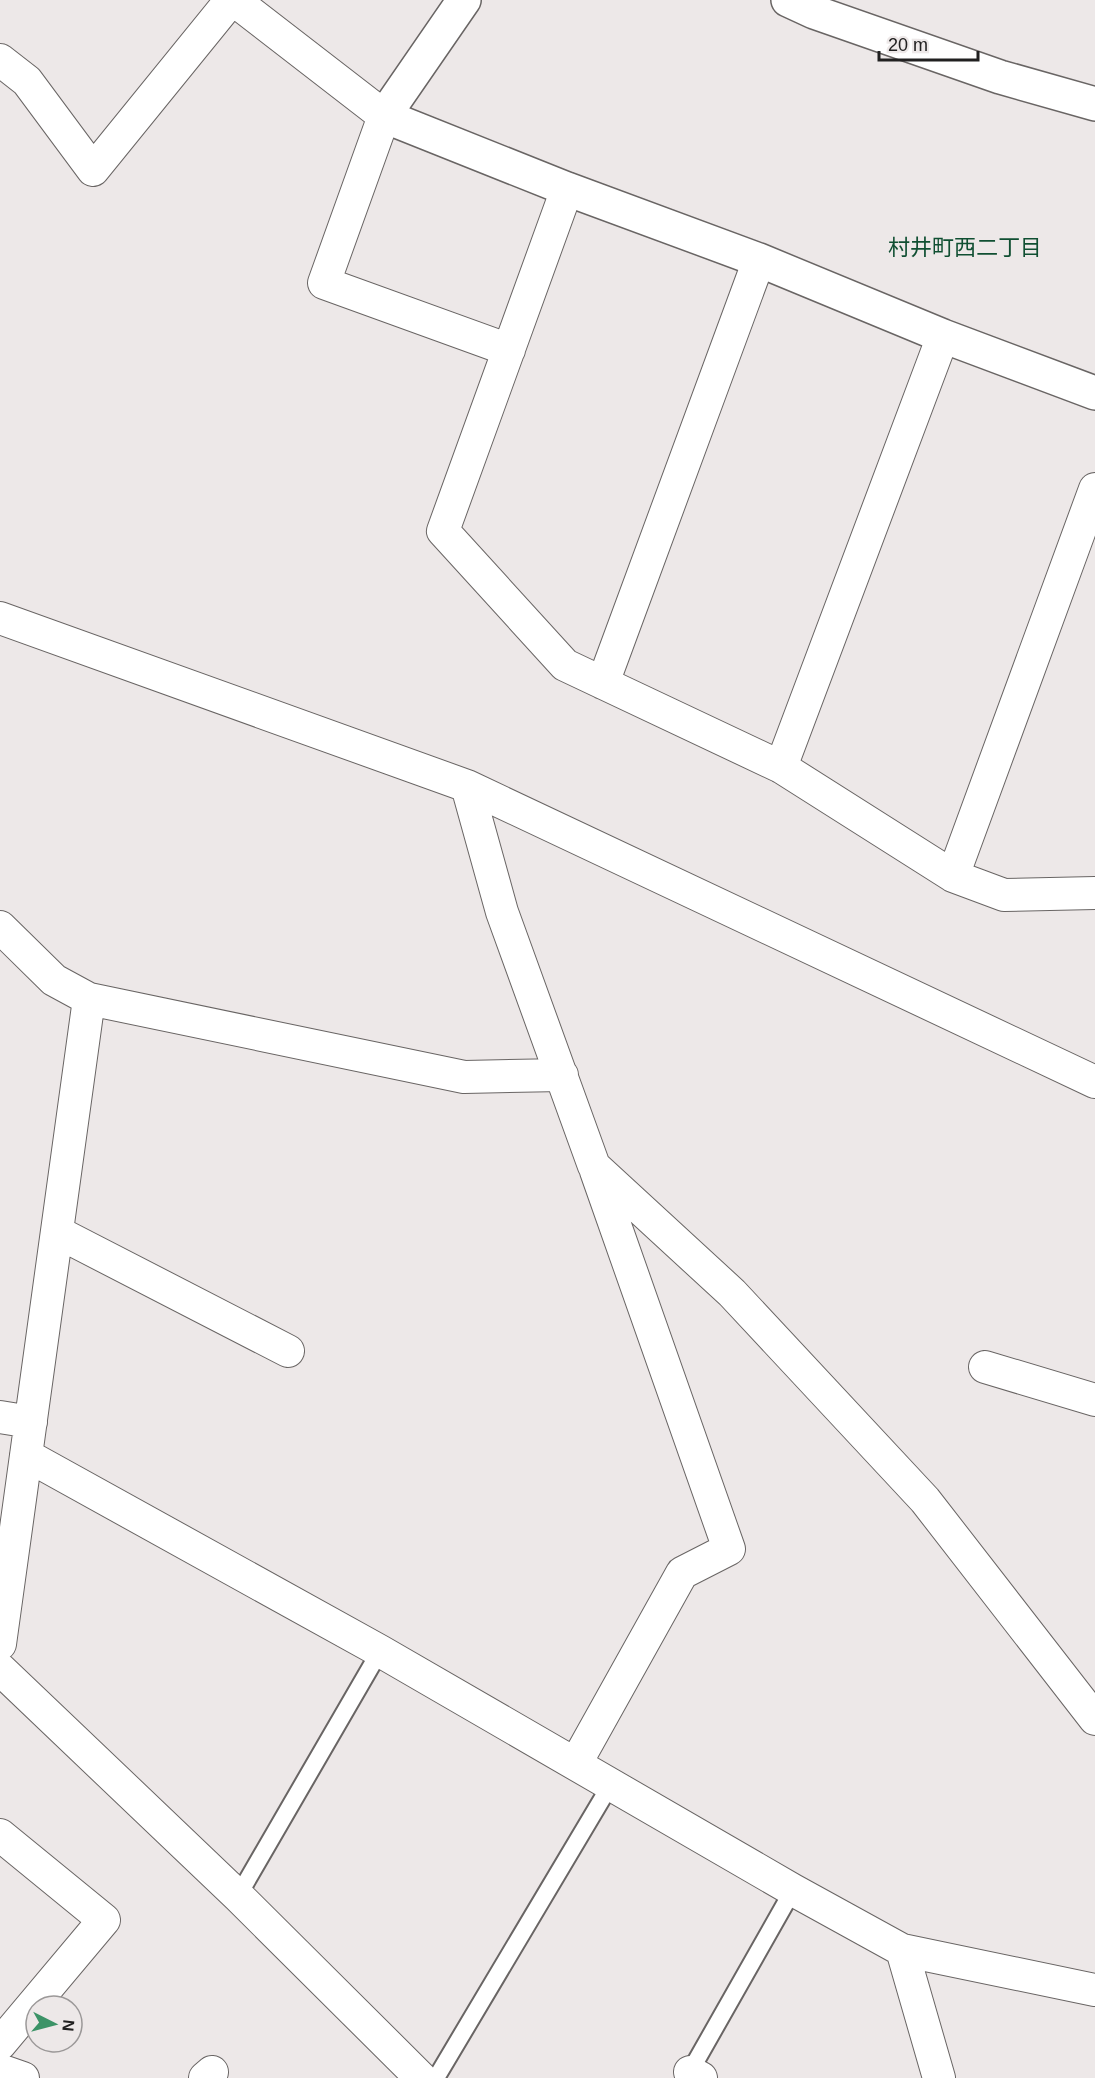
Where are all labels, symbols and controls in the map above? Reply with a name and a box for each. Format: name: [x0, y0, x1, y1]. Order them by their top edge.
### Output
scale bar: [879, 24, 978, 62]
text: 20 m: [888, 35, 928, 55]
district label: 村井町西二丁目: [888, 235, 1042, 260]
north arrow: [24, 1994, 84, 2054]
text: N: [59, 2019, 77, 2032]

